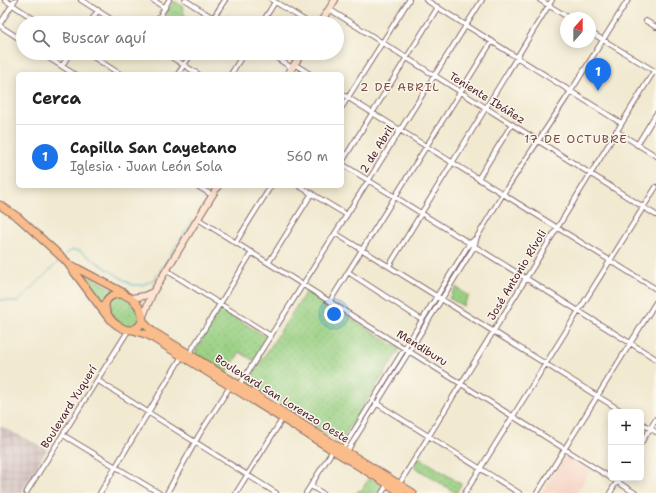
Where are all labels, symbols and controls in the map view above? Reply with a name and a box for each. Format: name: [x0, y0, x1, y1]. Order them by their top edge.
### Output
north arrow: [560, 12, 596, 48]
search box: [16, 16, 344, 60]
icon: search: [30, 27, 52, 49]
text: Buscar aquí: [62, 28, 146, 48]
pin: 1: [585, 58, 611, 91]
street label: Teniente Ibáñez: [446, 69, 528, 127]
district label: 2 DE ABRIL: [360, 79, 440, 95]
text: Cerca: [32, 87, 81, 109]
street label: 2 de Abril: [356, 122, 398, 176]
district label: 17 DE OCTUBRE: [524, 131, 628, 147]
text: Capilla San Cayetano: [70, 138, 237, 158]
text: 1: [42, 148, 48, 165]
text: 560 m: [287, 148, 328, 165]
text: Iglesia · Juan León Sola: [70, 158, 222, 175]
street label: José Antonio Rívoli: [484, 227, 550, 323]
your location: [324, 304, 344, 324]
street label: Mendiburu: [394, 326, 450, 370]
street label: Boulevard San Lorenzo Oeste: [212, 351, 352, 447]
street label: Boulevard Yuquerí: [37, 363, 101, 451]
map controls: [608, 409, 644, 481]
button: +: [608, 409, 644, 445]
button: −: [608, 445, 644, 481]

